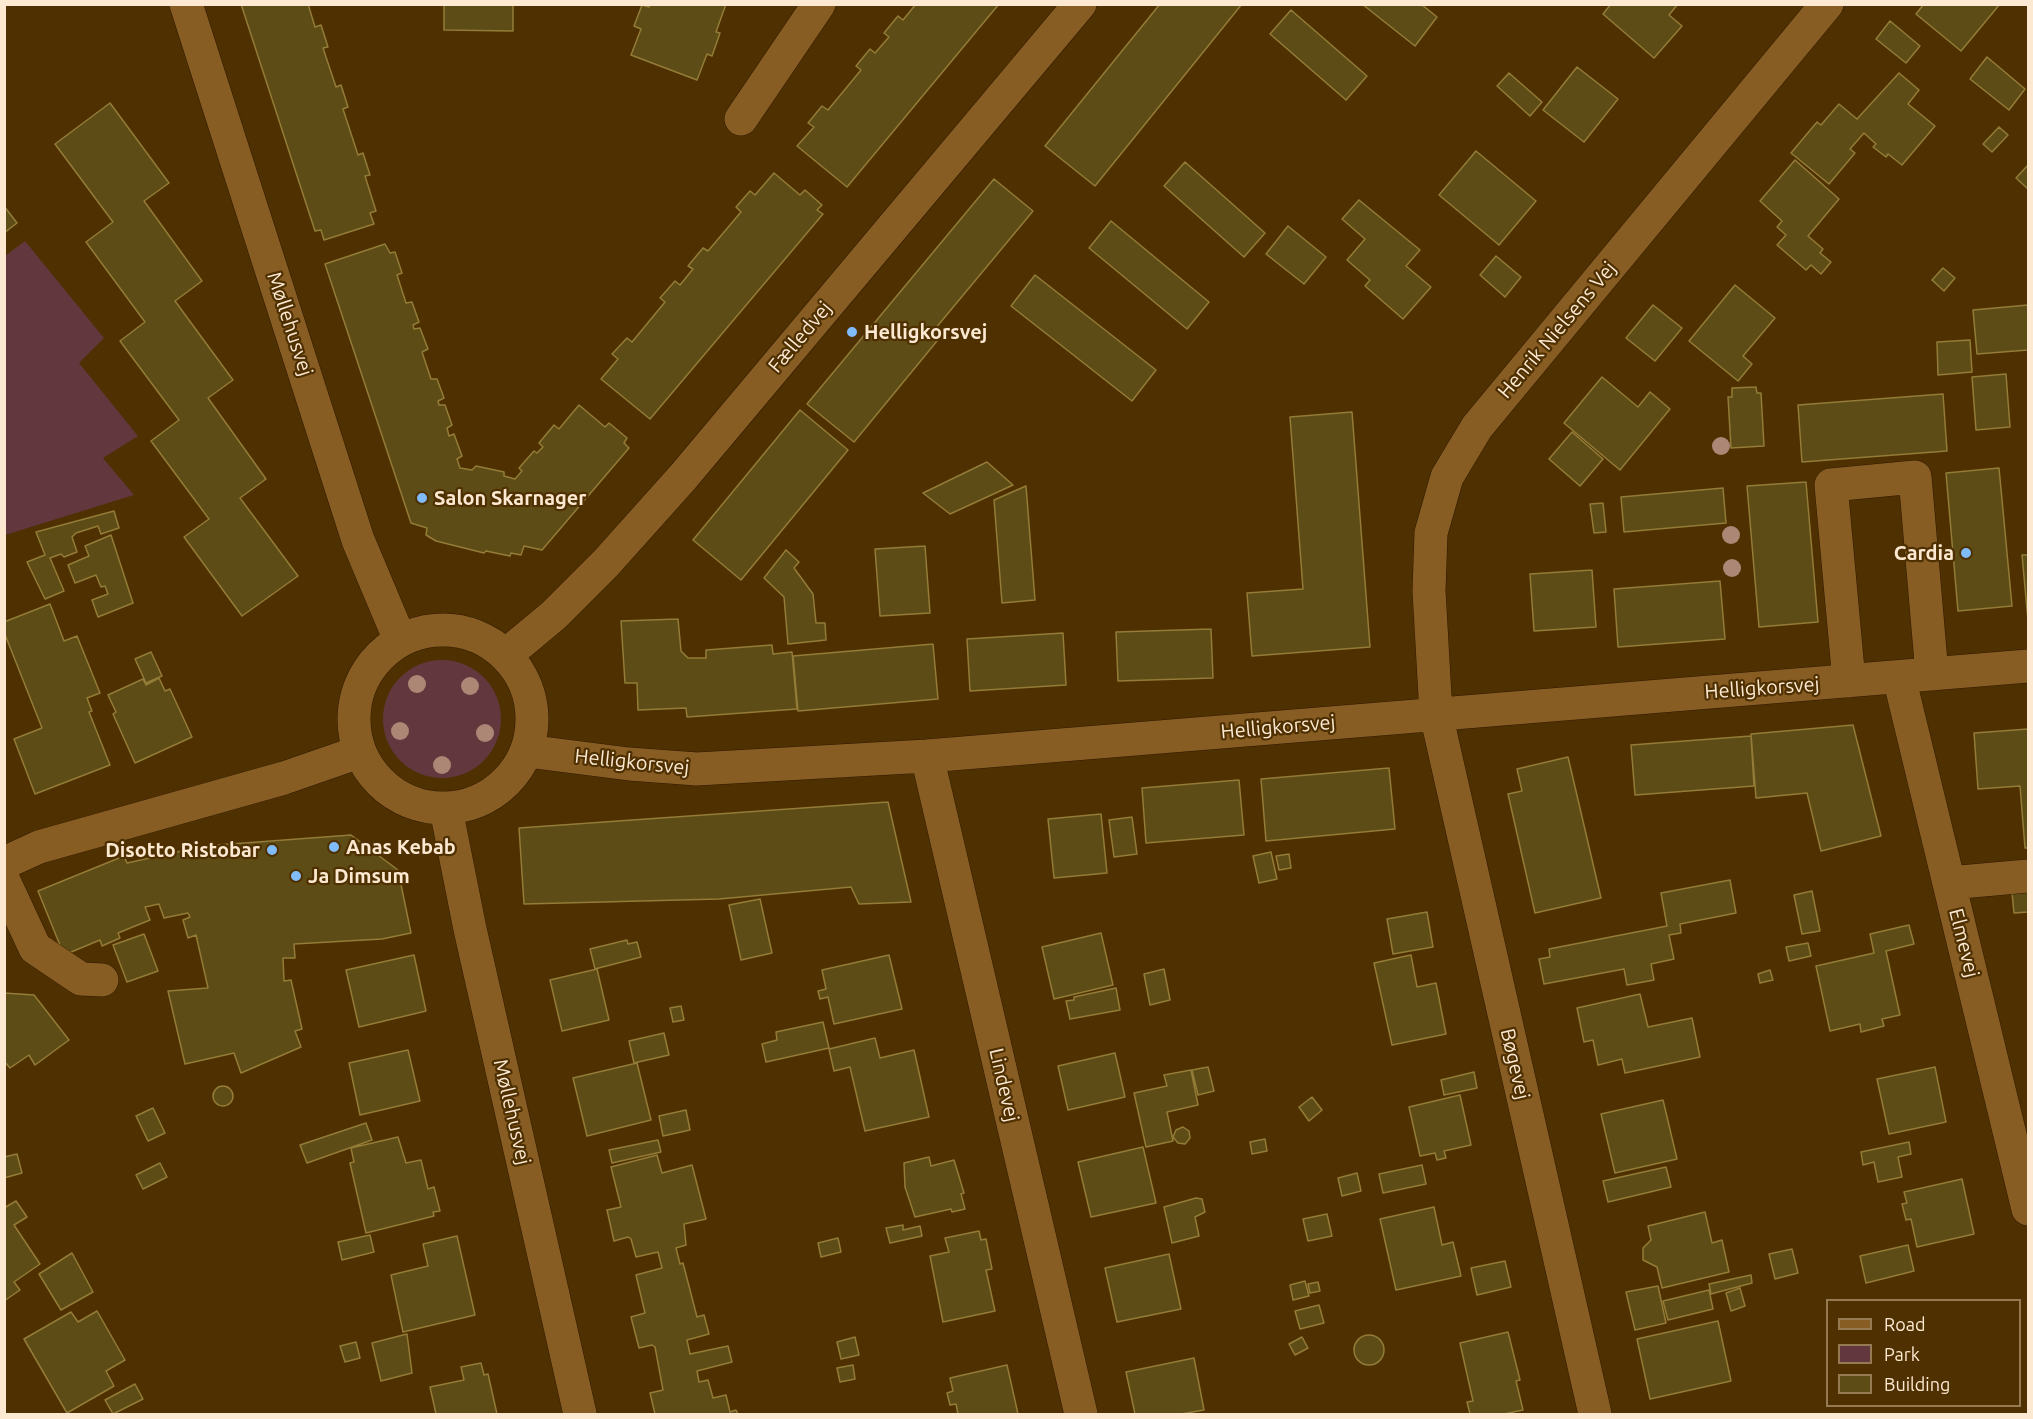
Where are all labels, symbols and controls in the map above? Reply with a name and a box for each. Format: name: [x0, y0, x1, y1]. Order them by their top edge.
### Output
street label: Henrik Nielsens Vej: [1493, 257, 1621, 403]
street label: Møllehusvej: [262, 269, 318, 379]
street label: Fælledvej: [763, 296, 837, 378]
place label: Helligkorsvej: [864, 320, 987, 344]
marker: Helligkorsvej: [845, 325, 859, 339]
place label: Salon Skarnager: [434, 486, 587, 510]
marker: Salon Skarnager: [415, 491, 429, 505]
place label: Cardia: [1894, 541, 1954, 565]
marker: Cardia: [1959, 546, 1973, 560]
street label: Helligkorsvej: [1704, 672, 1820, 704]
street label: Helligkorsvej: [1220, 710, 1336, 744]
street label: Helligkorsvej: [574, 744, 690, 780]
place label: Anas Kebab: [346, 835, 456, 859]
place label: Disotto Ristobar: [105, 838, 260, 862]
marker: Anas Kebab: [327, 840, 341, 854]
marker: Disotto Ristobar: [265, 843, 279, 857]
place label: Ja Dimsum: [308, 864, 410, 888]
marker: Ja Dimsum: [289, 869, 303, 883]
street label: Elmevej: [1944, 906, 1984, 980]
street label: Bøgevej: [1495, 1026, 1535, 1102]
street label: Lindevej: [984, 1046, 1024, 1124]
street label: Møllehusvej: [488, 1057, 536, 1167]
legend: [1826, 1299, 2021, 1407]
text: Road: [1884, 1314, 1926, 1334]
text: Park: [1884, 1344, 1920, 1364]
text: Building: [1884, 1374, 1950, 1394]

